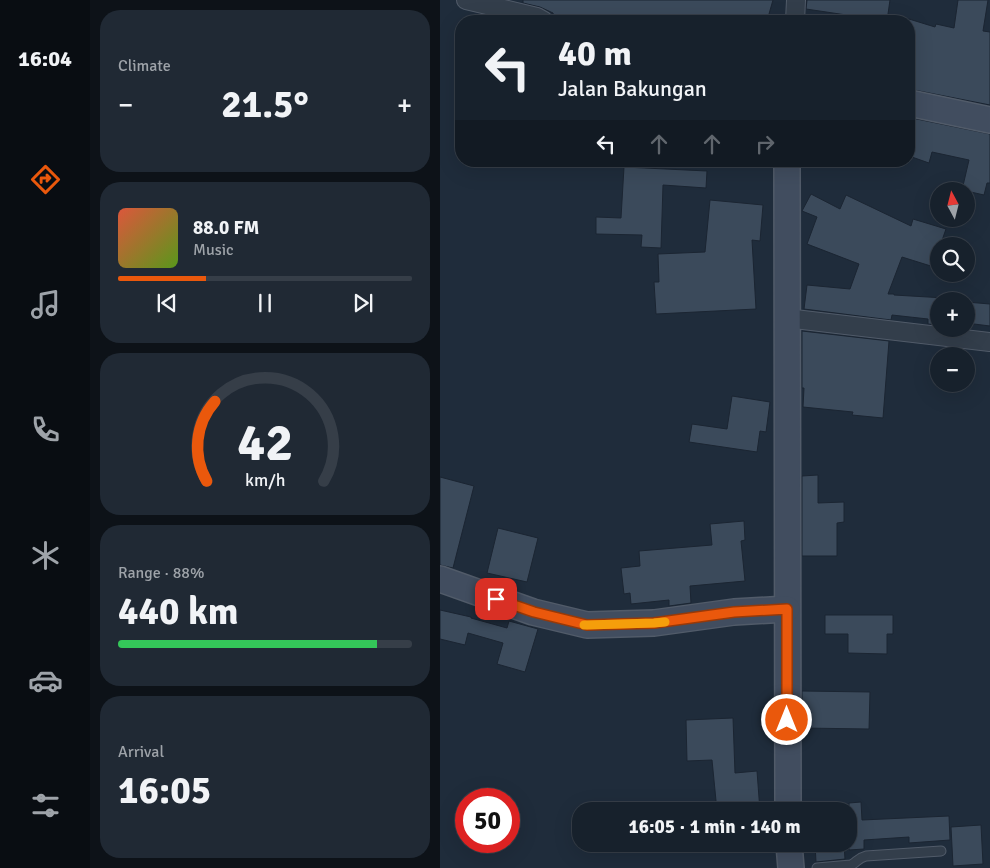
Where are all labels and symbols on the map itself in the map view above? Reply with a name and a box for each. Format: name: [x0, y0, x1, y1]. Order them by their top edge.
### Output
north arrow: [930, 182, 975, 228]
pin: [475, 578, 517, 620]
position arrow: [760, 693, 812, 745]
speed limit sign: 50: [455, 788, 520, 853]

